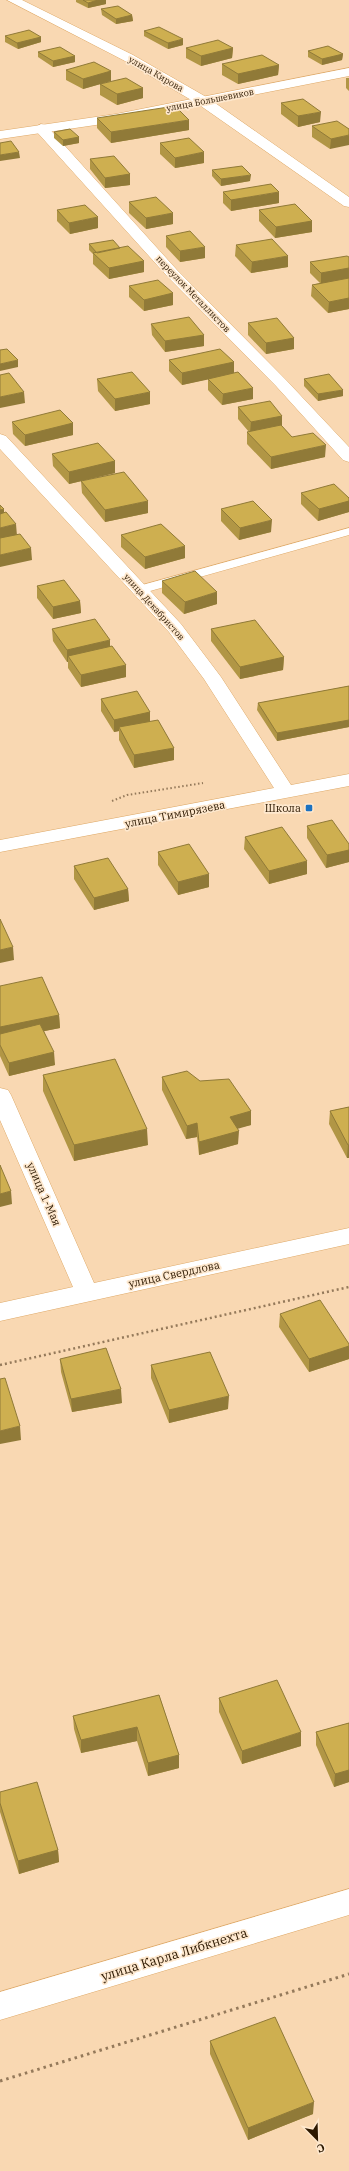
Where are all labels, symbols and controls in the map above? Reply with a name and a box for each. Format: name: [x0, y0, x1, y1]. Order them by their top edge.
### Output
street label: улица Кирова: [127, 53, 186, 94]
street label: улица Большевиков: [165, 86, 254, 113]
street label: переулок Металлистов: [154, 253, 233, 334]
street label: улица Декабристов: [122, 571, 187, 642]
street label: улица Тимирязева: [124, 797, 226, 831]
place label: Школа: [265, 801, 301, 815]
marker: Школа: [304, 803, 314, 813]
street label: улица 1-Мая: [24, 1160, 64, 1228]
street label: улица Свердлова: [127, 1257, 221, 1291]
street label: улица Карла Либкнехта: [99, 1924, 249, 1985]
north arrow: [297, 2119, 337, 2159]
text: С: [315, 2140, 327, 2156]

